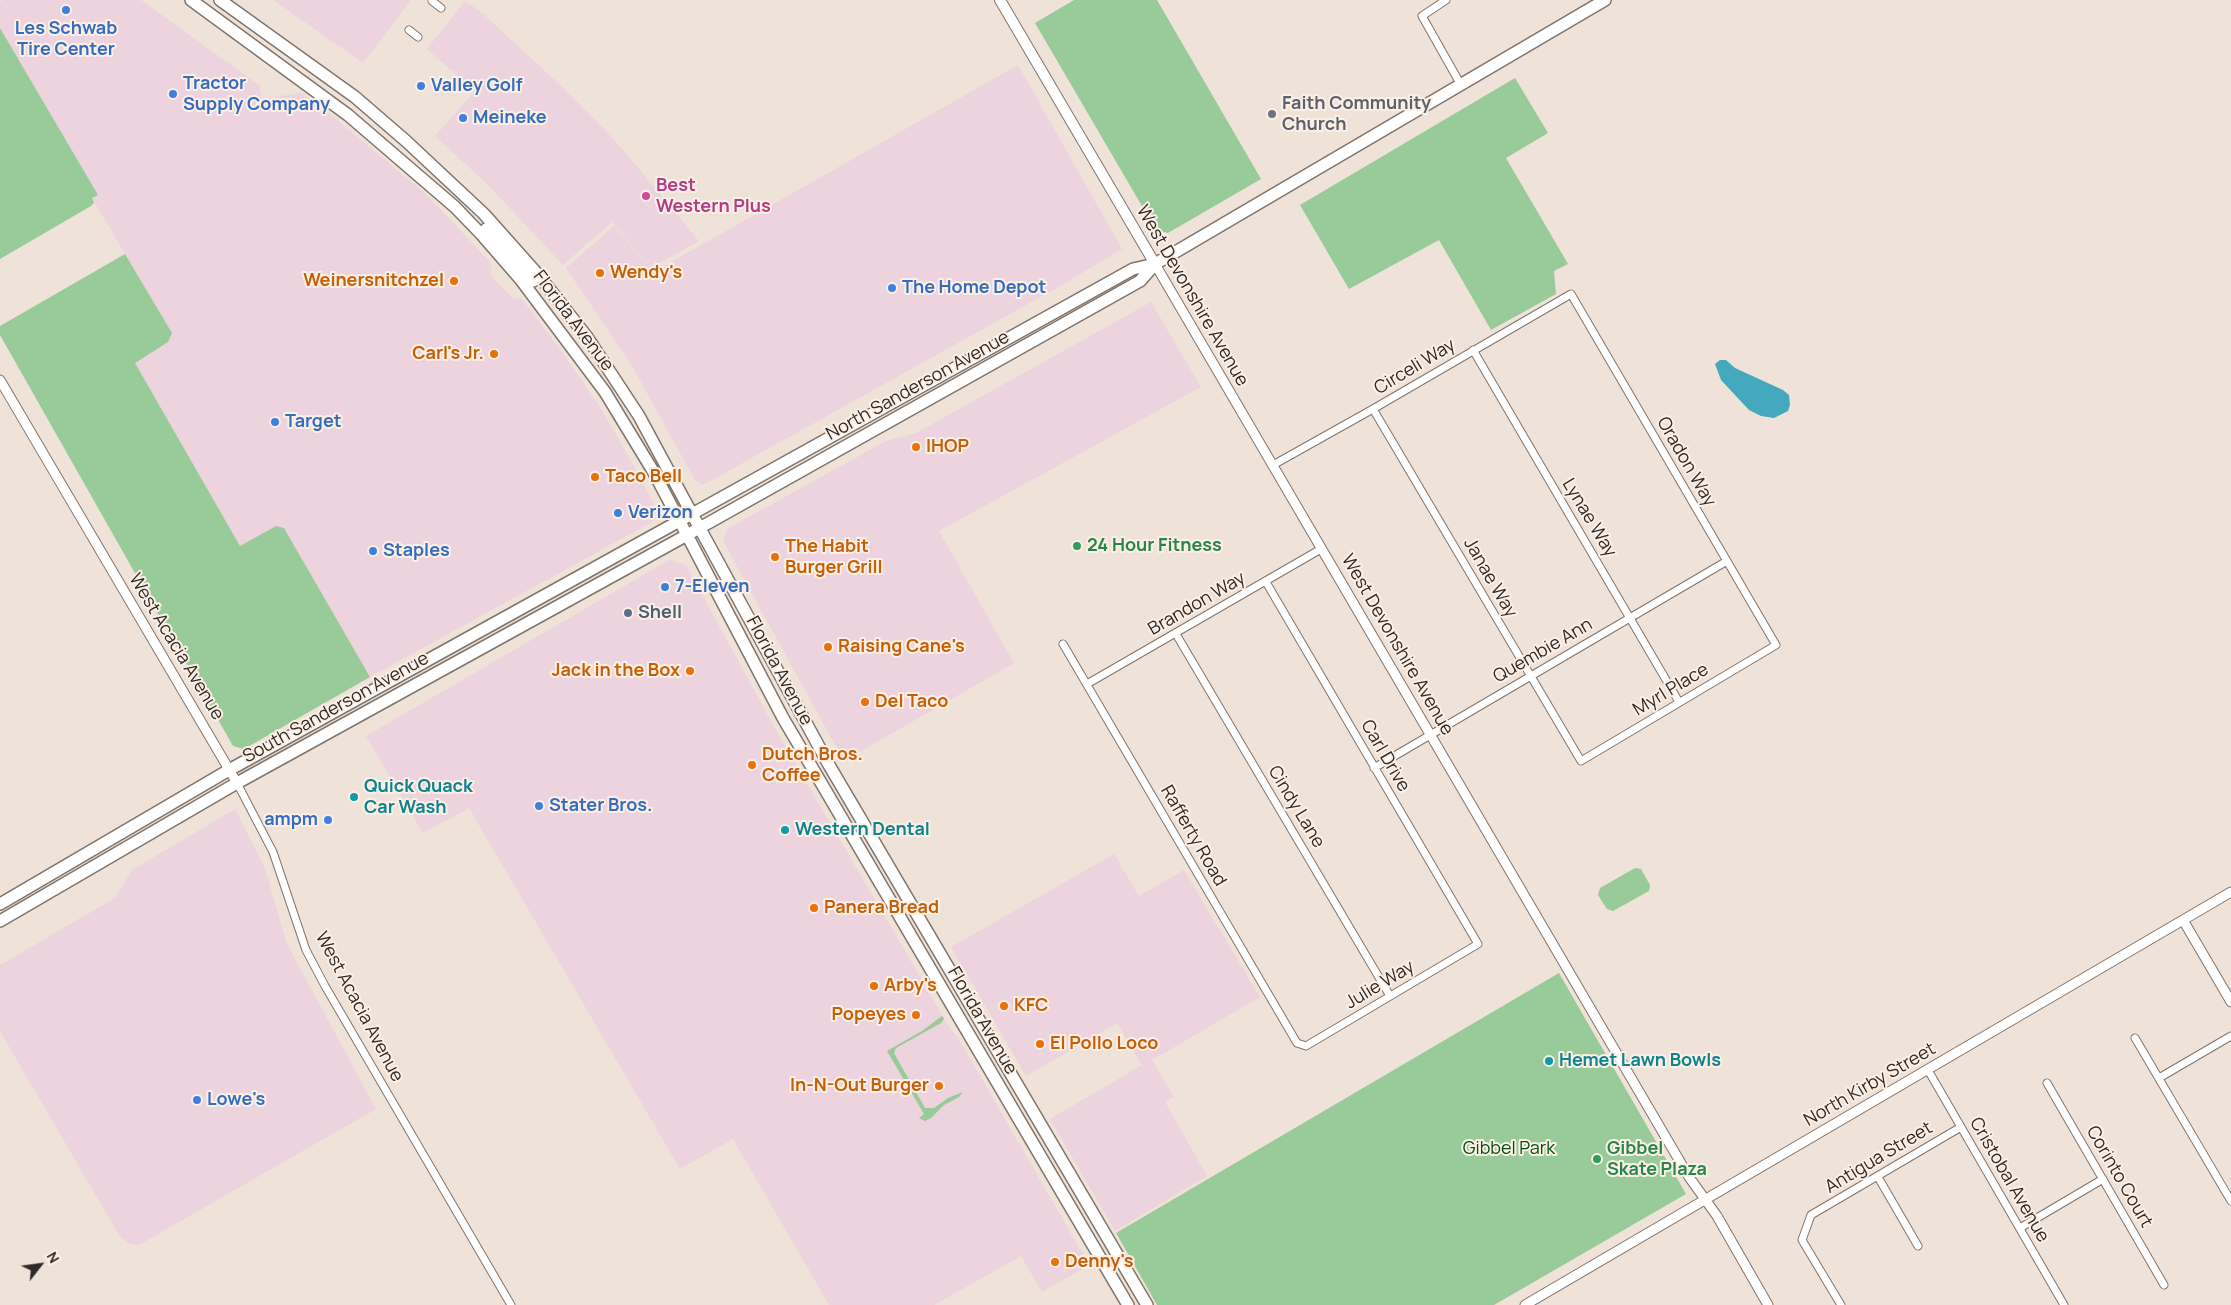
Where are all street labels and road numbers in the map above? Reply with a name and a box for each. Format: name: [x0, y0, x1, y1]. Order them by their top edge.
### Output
street label: West Devonshire Avenue: [1131, 202, 1253, 390]
street label: Florida Avenue: [528, 266, 618, 376]
street label: North Sanderson Avenue: [823, 327, 1013, 445]
street label: Circeli Way: [1371, 334, 1459, 400]
street label: Oradon Way: [1652, 413, 1720, 511]
street label: Lynae Way: [1557, 475, 1621, 561]
street label: Janae Way: [1459, 534, 1521, 622]
street label: West Devonshire Avenue: [1336, 551, 1458, 739]
street label: Brandon Way: [1145, 568, 1249, 640]
street label: West Acacia Avenue: [124, 570, 228, 724]
street label: Florida Avenue: [741, 613, 817, 729]
street label: Quembie Ann: [1490, 614, 1596, 688]
street label: South Sanderson Avenue: [239, 648, 433, 768]
street label: Myrl Place: [1629, 659, 1713, 721]
street label: Carl Drive: [1356, 716, 1414, 796]
street label: Cindy Lane: [1263, 762, 1329, 852]
street label: Rafferty Road: [1155, 782, 1231, 890]
street label: West Acacia Avenue: [310, 928, 408, 1086]
street label: Julie Way: [1342, 956, 1418, 1014]
street label: Florida Avenue: [943, 963, 1021, 1079]
street label: North Kirby Street: [1800, 1039, 1940, 1131]
street label: Cristobal Avenue: [1964, 1114, 2054, 1246]
street label: Antigua Street: [1821, 1118, 1937, 1198]
street label: Corinto Court: [2081, 1122, 2157, 1232]

